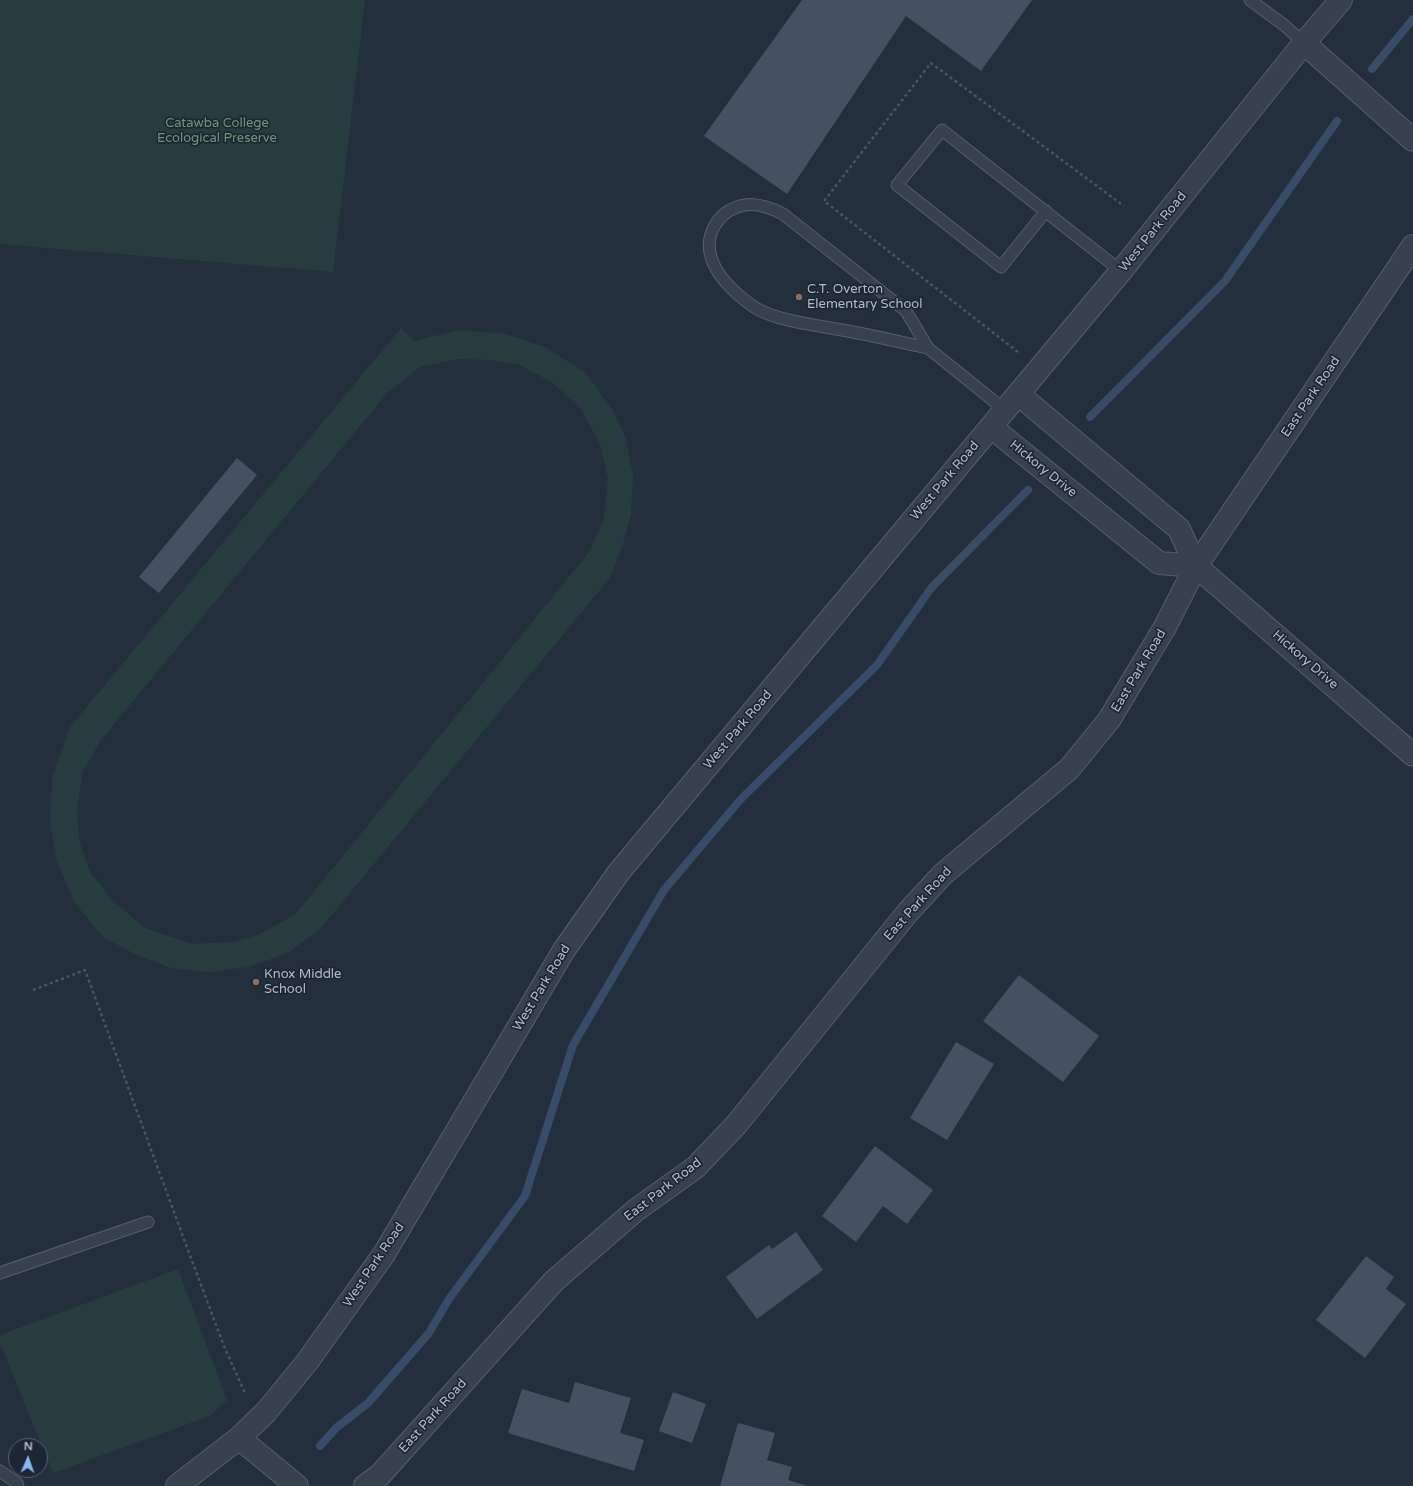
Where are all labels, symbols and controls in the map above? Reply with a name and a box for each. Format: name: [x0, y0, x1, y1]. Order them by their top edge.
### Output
park label: Catawba College Ecological Preserve: [157, 116, 277, 147]
street label: West Park Road: [1116, 189, 1190, 275]
place label: C.T. Overton Elementary School: [807, 282, 922, 313]
marker: C.T. Overton Elementary School: [794, 292, 804, 302]
street label: East Park Road: [1278, 354, 1344, 440]
street label: Hickory Drive: [1006, 437, 1080, 501]
street label: West Park Road: [907, 438, 983, 524]
street label: East Park Road: [1108, 627, 1170, 715]
street label: Hickory Drive: [1269, 627, 1341, 693]
street label: West Park Road: [700, 687, 776, 773]
street label: East Park Road: [881, 864, 955, 944]
street label: West Park Road: [510, 942, 574, 1034]
place label: Knox Middle School: [264, 967, 341, 998]
marker: Knox Middle School: [251, 977, 261, 987]
street label: East Park Road: [621, 1155, 705, 1225]
street label: West Park Road: [340, 1220, 408, 1310]
street label: East Park Road: [396, 1376, 470, 1456]
north arrow: [8, 1438, 48, 1478]
text: N: [24, 1440, 33, 1453]

